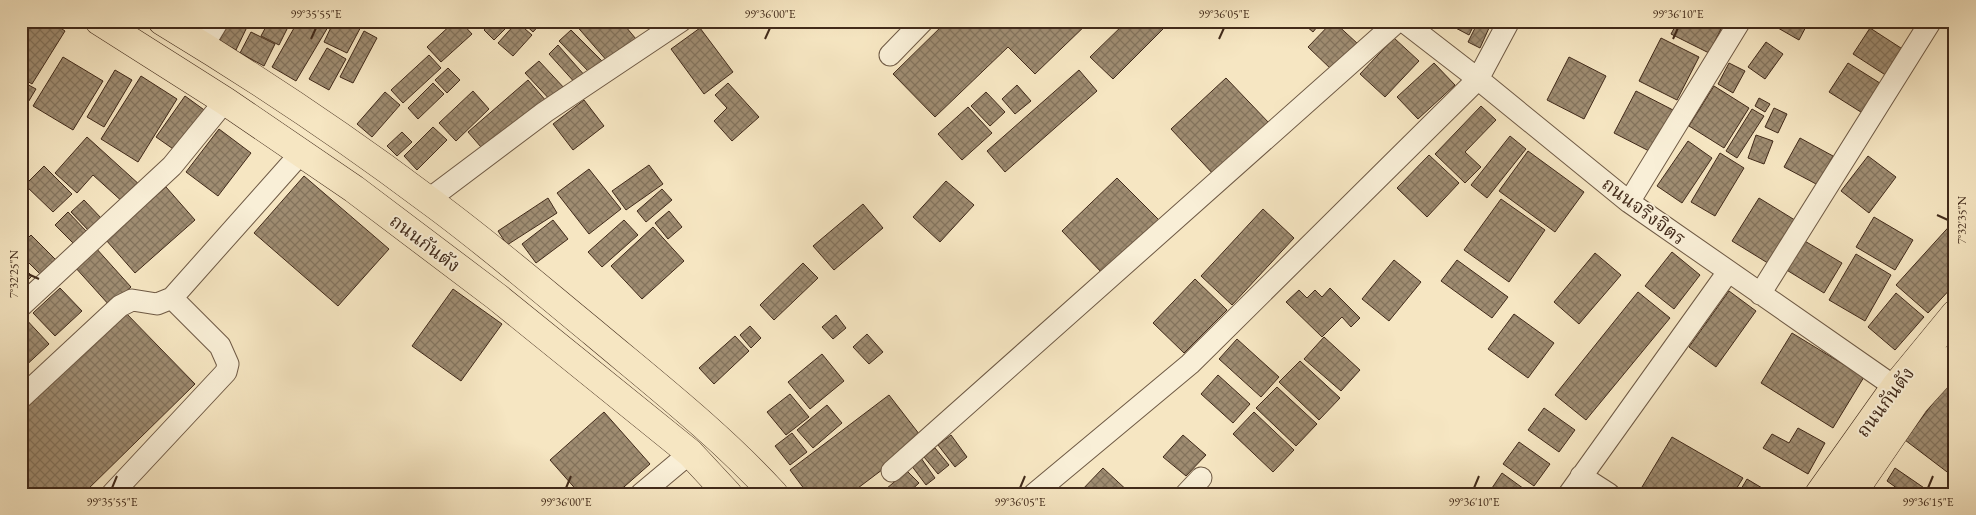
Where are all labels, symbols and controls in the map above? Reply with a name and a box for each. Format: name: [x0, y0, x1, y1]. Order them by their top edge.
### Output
text: 99°35'55"E: [290, 6, 342, 22]
text: 99°36'00"E: [744, 6, 796, 22]
text: 99°36'05"E: [1198, 6, 1250, 22]
text: 99°36'10"E: [1652, 6, 1704, 22]
street label: ถนนจริงจิตร: [1597, 171, 1691, 251]
text: 7°32'35"N: [1954, 195, 1970, 244]
street label: ถนนกันตัง: [385, 208, 465, 278]
text: 7°32'25"N: [6, 249, 22, 298]
street label: ถนนกันตัง: [1850, 362, 1920, 442]
text: 99°35'55"E: [86, 494, 138, 510]
text: 99°36'00"E: [540, 494, 592, 510]
text: 99°36'05"E: [994, 494, 1046, 510]
text: 99°36'10"E: [1448, 494, 1500, 510]
text: 99°36'15"E: [1902, 494, 1954, 510]

